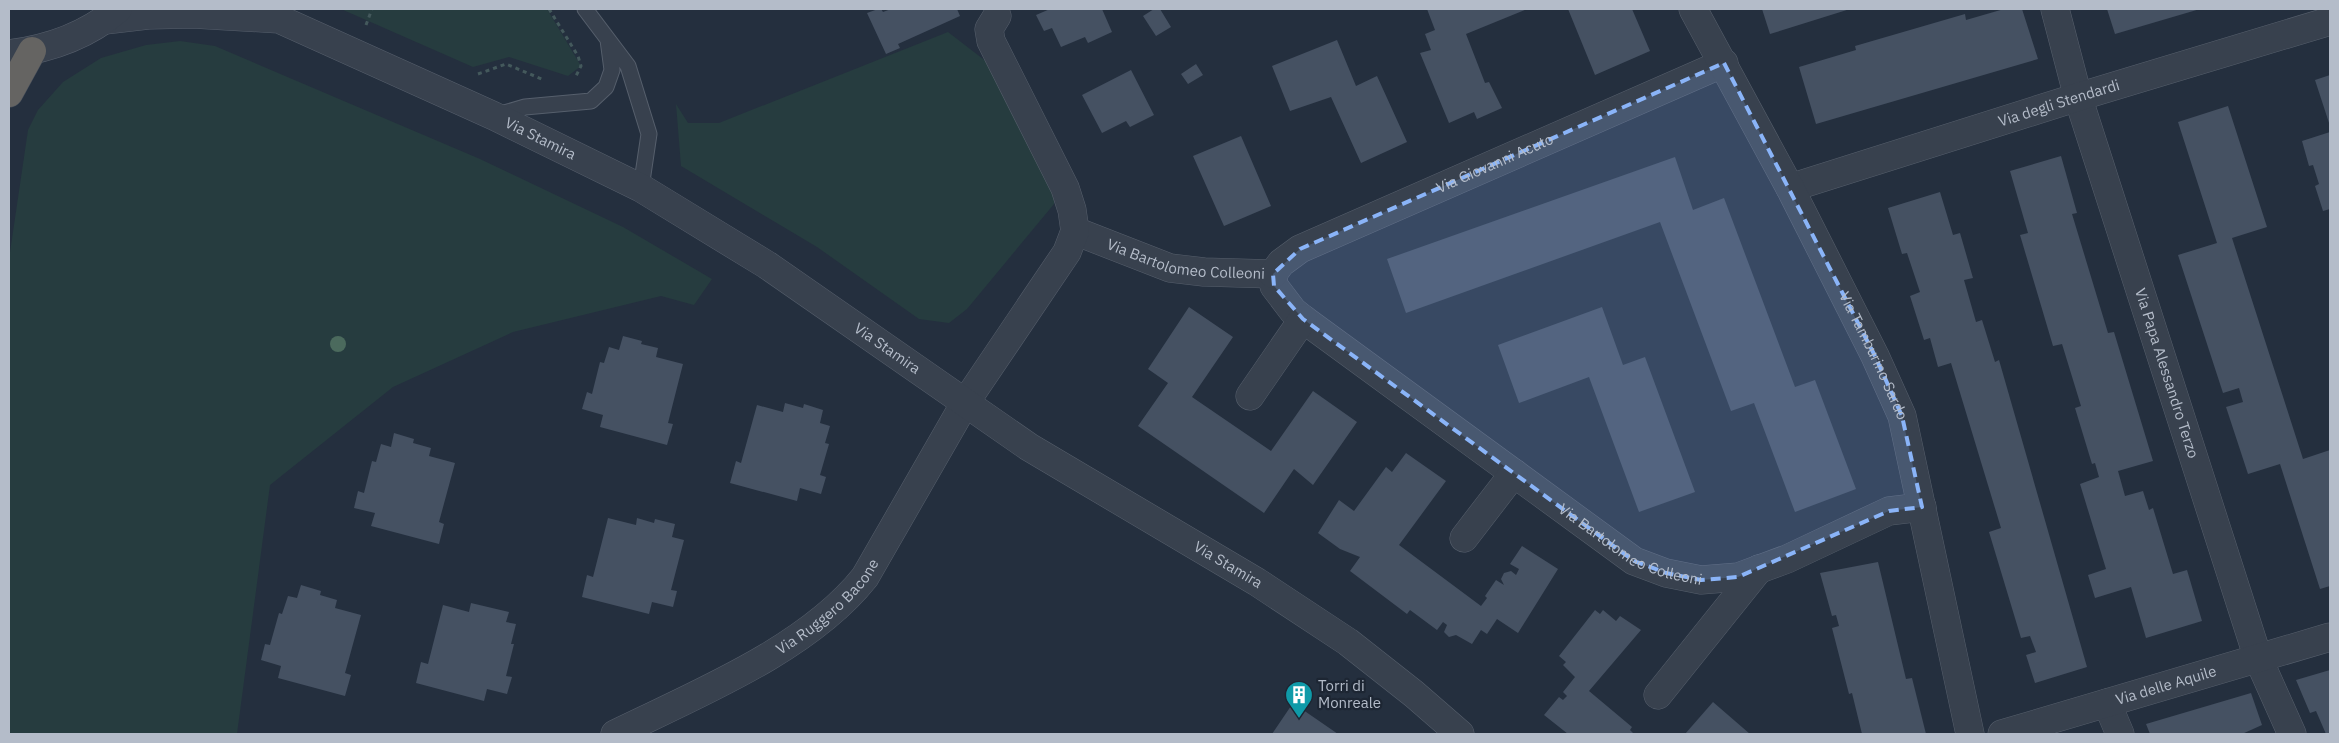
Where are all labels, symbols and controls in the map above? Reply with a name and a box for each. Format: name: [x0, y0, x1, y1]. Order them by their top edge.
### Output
street label: Via degli Stendardi: [1996, 75, 2122, 131]
street label: Via Stamira: [502, 113, 579, 164]
street label: Via Giovanni Acuto: [1433, 129, 1556, 197]
street label: Via Bartolomeo Colleoni: [1104, 234, 1265, 283]
street label: Via Papa Alessandro Terzo: [2131, 286, 2203, 460]
street label: Via Tamburino Sardo: [1835, 289, 1912, 422]
street label: Via Stamira: [851, 318, 924, 378]
street label: Via Bartolomeo Colleoni: [1555, 499, 1704, 589]
street label: Via Stamira: [1190, 537, 1266, 592]
street label: Via Ruggero Bacone: [772, 555, 883, 658]
street label: Via delle Aquile: [2113, 661, 2219, 709]
place label: Torri di Monreale: [1318, 676, 1381, 712]
building icon: Torri di Monreale: [1284, 680, 1314, 719]

